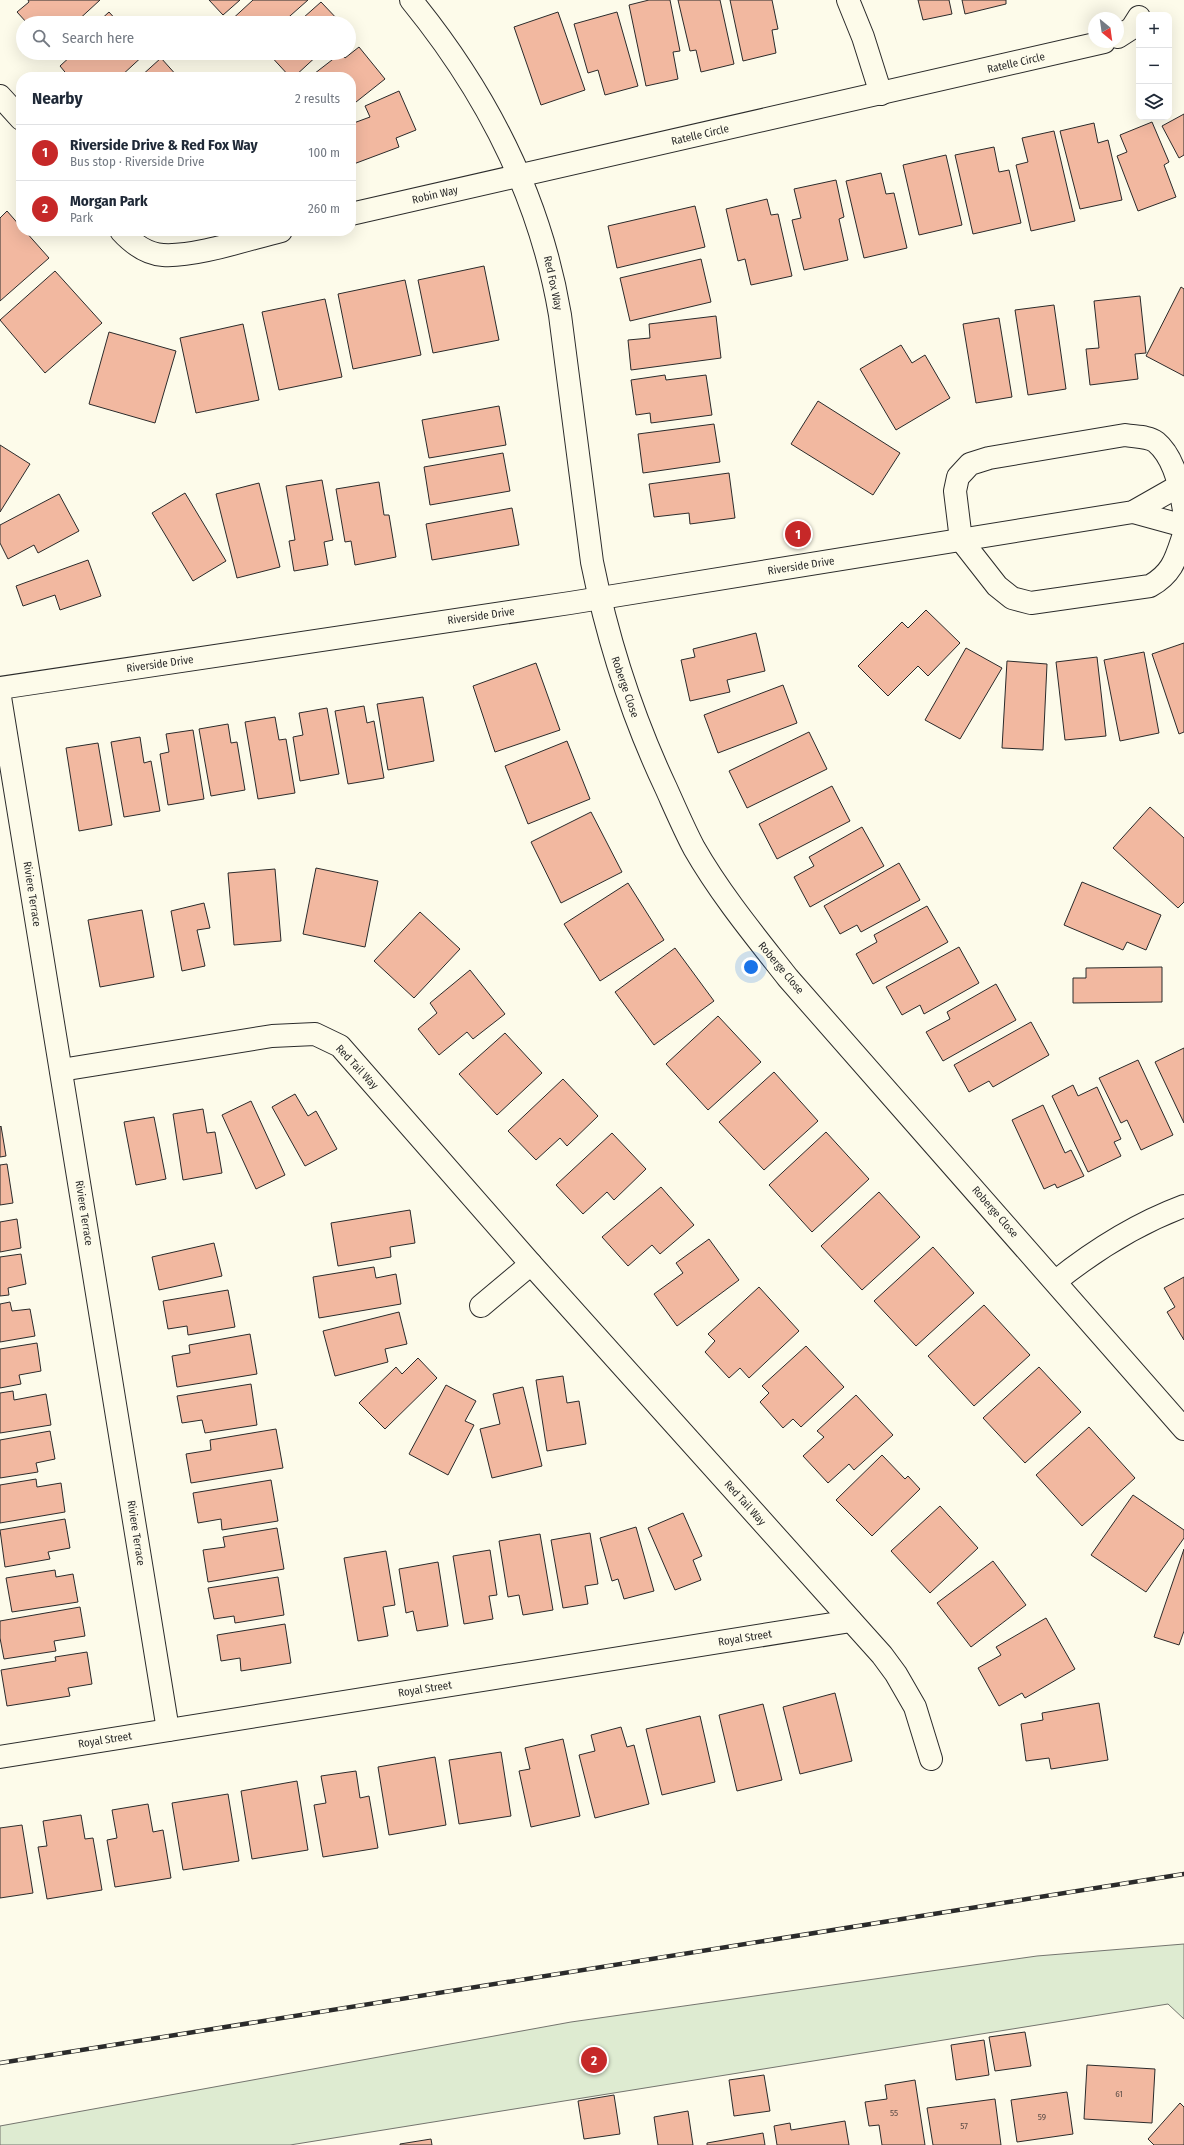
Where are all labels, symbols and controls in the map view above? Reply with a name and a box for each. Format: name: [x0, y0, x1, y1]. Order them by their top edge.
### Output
north arrow: [1088, 12, 1124, 48]
map controls: [1136, 12, 1172, 120]
button: +: [1136, 12, 1172, 48]
search box: [16, 16, 356, 60]
icon: search: [30, 27, 52, 49]
text: Search here: [62, 29, 134, 47]
button: −: [1136, 48, 1172, 84]
street label: Ratelle Circle: [986, 50, 1046, 76]
button: layers: [1136, 84, 1172, 120]
text: Nearby: [32, 88, 83, 109]
text: 2 results: [295, 91, 340, 106]
street label: Ratelle Circle: [670, 122, 730, 148]
text: Riverside Drive & Red Fox Way: [70, 136, 258, 154]
text: 1: [42, 145, 48, 160]
text: 100 m: [308, 145, 340, 160]
text: Bus stop · Riverside Drive: [70, 154, 204, 169]
street label: Robin Way: [411, 183, 459, 207]
text: Morgan Park: [70, 192, 148, 210]
text: 2: [42, 201, 48, 216]
text: 260 m: [308, 201, 340, 216]
text: Park: [70, 210, 93, 225]
street label: Red Fox Way: [541, 255, 565, 311]
pin: 1: [785, 519, 811, 549]
street label: Riverside Drive: [767, 554, 835, 578]
street label: Riverside Drive: [447, 605, 515, 627]
street label: Riverside Drive: [126, 653, 194, 675]
street label: Roberge Close: [608, 655, 642, 719]
street label: Riviere Terrace: [20, 860, 44, 928]
street label: Roberge Close: [756, 939, 806, 997]
your location: [741, 957, 761, 977]
street label: Red Tail Way: [333, 1042, 381, 1092]
street label: Riviere Terrace: [72, 1179, 96, 1247]
street label: Roberge Close: [969, 1184, 1021, 1240]
street label: Red Tail Way: [721, 1478, 769, 1528]
street label: Riviere Terrace: [124, 1499, 148, 1567]
street label: Royal Street: [717, 1627, 773, 1649]
street label: Royal Street: [397, 1678, 453, 1700]
street label: Royal Street: [77, 1729, 133, 1751]
pin: 2: [581, 2045, 607, 2075]
house number: 61: [1115, 2089, 1123, 2099]
house number: 55: [890, 2108, 898, 2118]
house number: 59: [1038, 2112, 1046, 2122]
house number: 57: [960, 2121, 968, 2131]

